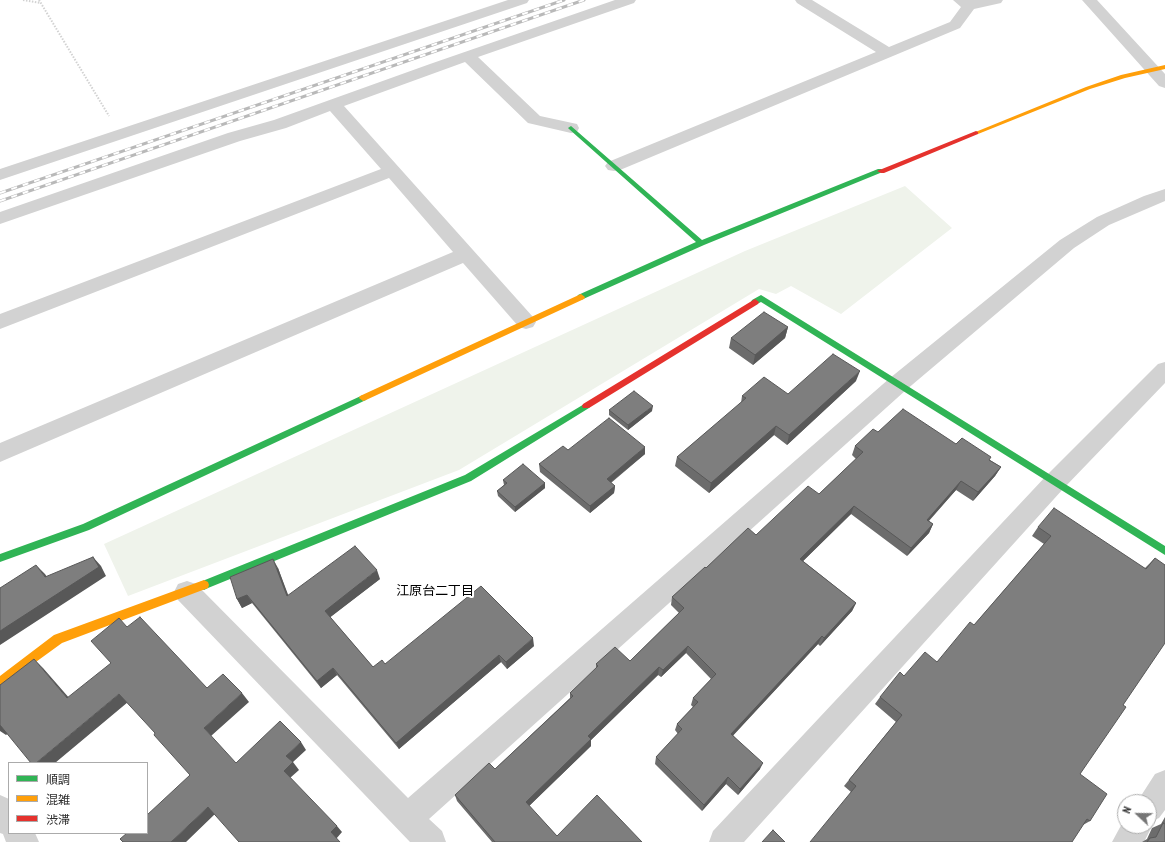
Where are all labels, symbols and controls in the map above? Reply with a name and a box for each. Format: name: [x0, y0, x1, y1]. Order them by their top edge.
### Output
district label: 江原台二丁目: [396, 583, 474, 599]
legend: [8, 762, 148, 834]
text: 順調: [46, 772, 70, 787]
text: 混雑: [46, 792, 70, 807]
north arrow: [1117, 794, 1157, 834]
text: N: [1119, 805, 1134, 815]
text: 渋滞: [46, 812, 70, 827]

